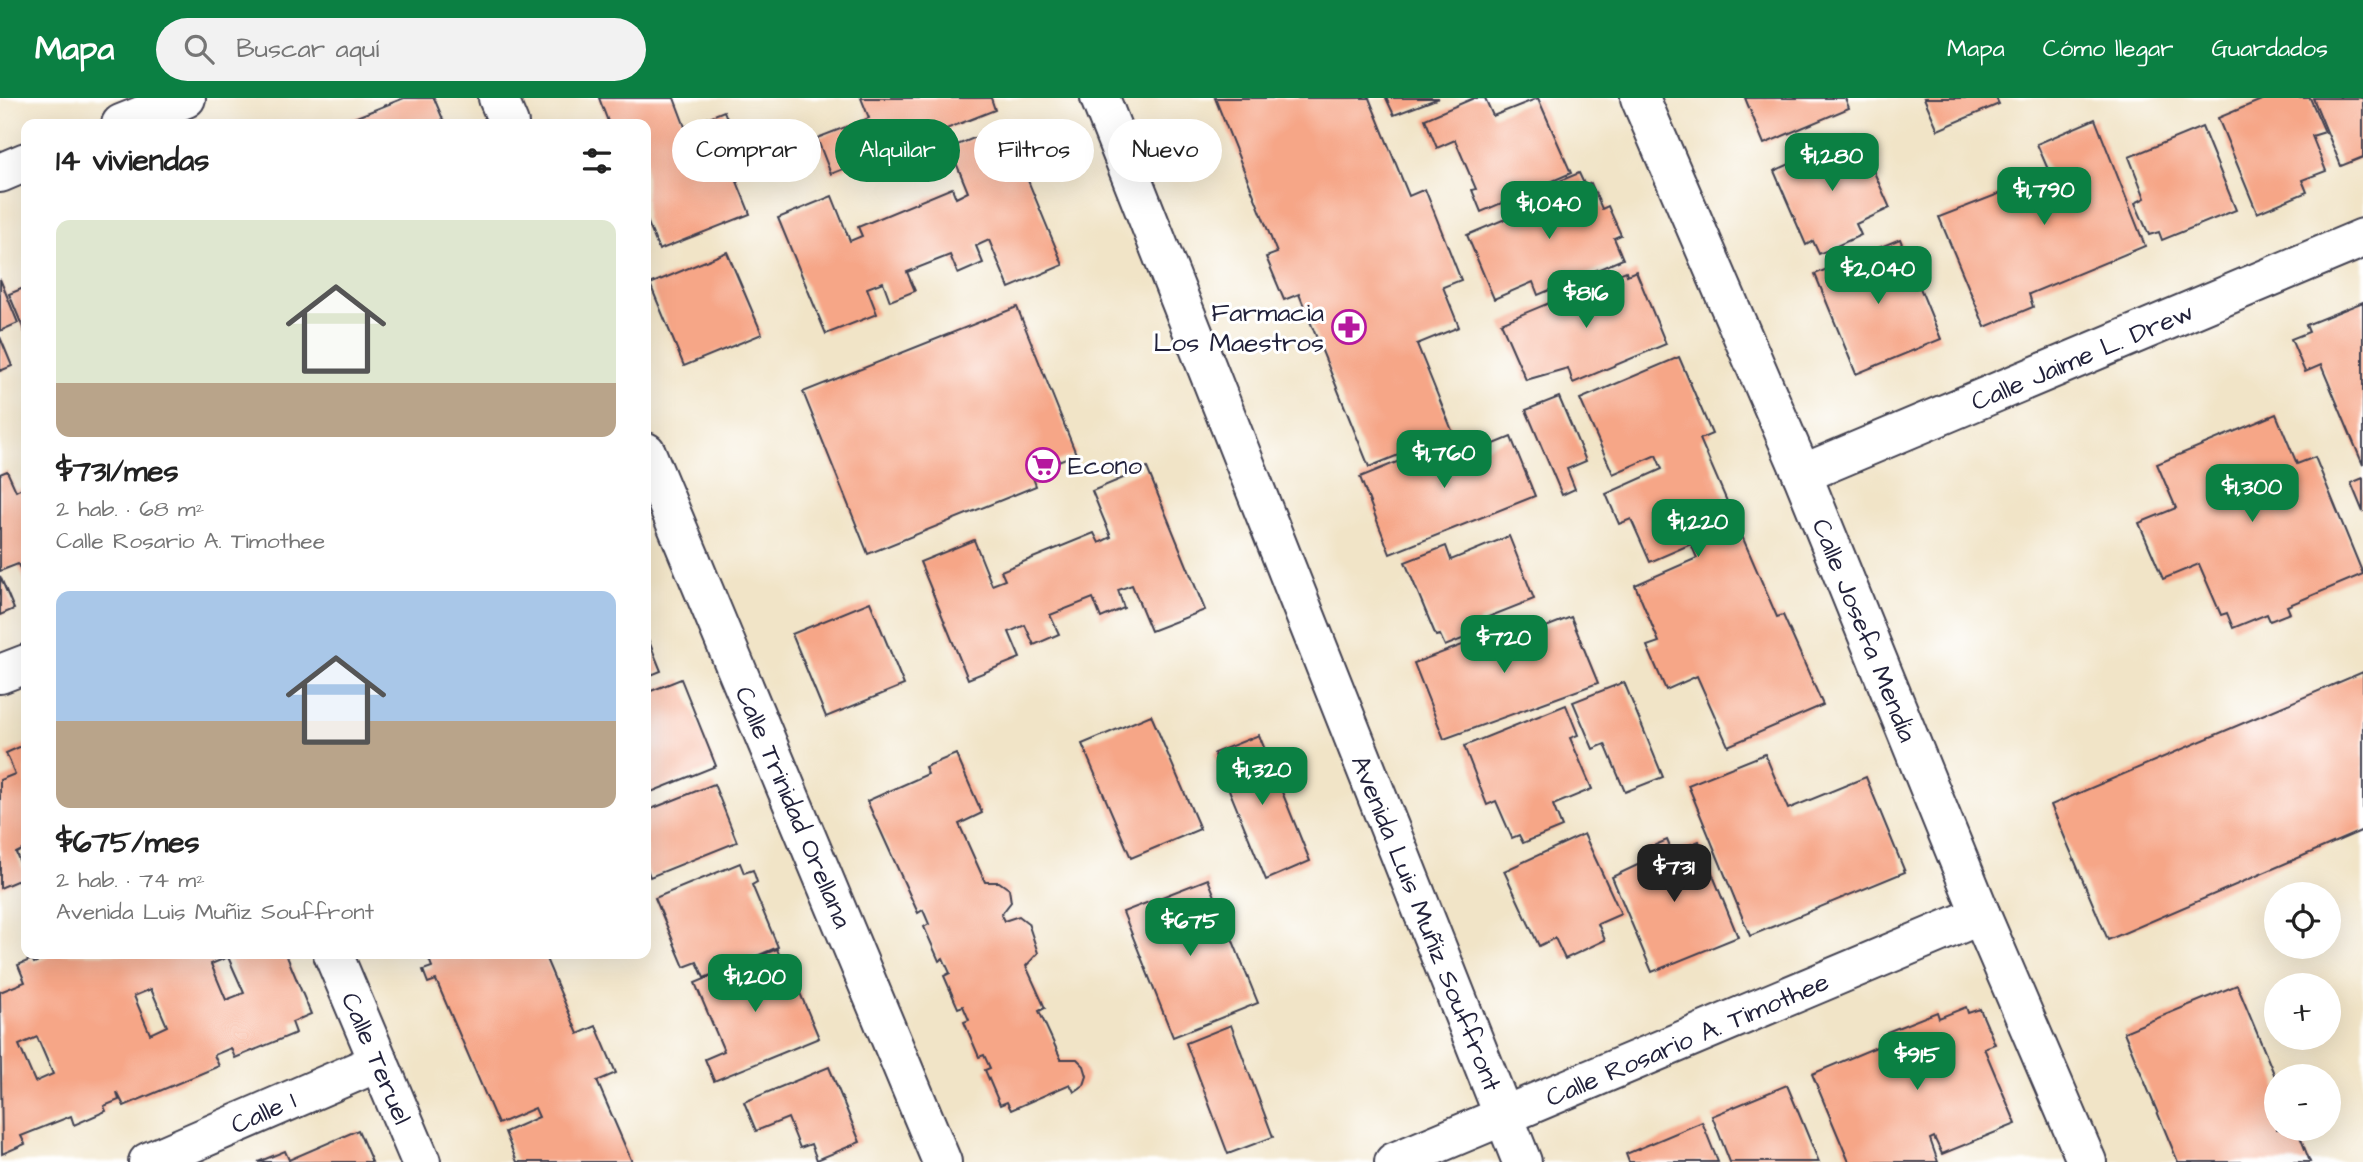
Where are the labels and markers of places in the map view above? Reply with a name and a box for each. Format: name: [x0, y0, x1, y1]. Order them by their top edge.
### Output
pin: $1,280: [1775, 134, 1889, 193]
pin: $1,790: [1987, 167, 2101, 227]
pin: $1,040: [1492, 181, 1606, 241]
pin: $2,040: [1821, 246, 1935, 306]
pin: $816: [1545, 271, 1627, 330]
place label: Farmacia Los Maestros: [1154, 295, 1324, 361]
pharmacy icon: Farmacia Los Maestros: [1330, 308, 1368, 346]
pin: $1,760: [1387, 430, 1501, 490]
supermarket icon: Econo: [1024, 446, 1062, 484]
place label: Econo: [1068, 448, 1142, 484]
pin: $1,300: [2195, 464, 2309, 524]
pin: $1,220: [1641, 500, 1755, 559]
pin: $720: [1463, 616, 1545, 675]
pin: $1,320: [1205, 748, 1319, 807]
pin: $731: [1633, 844, 1715, 904]
pin: $675: [1149, 898, 1231, 958]
pin: $1,200: [698, 954, 812, 1014]
pin: $915: [1876, 1032, 1958, 1092]

